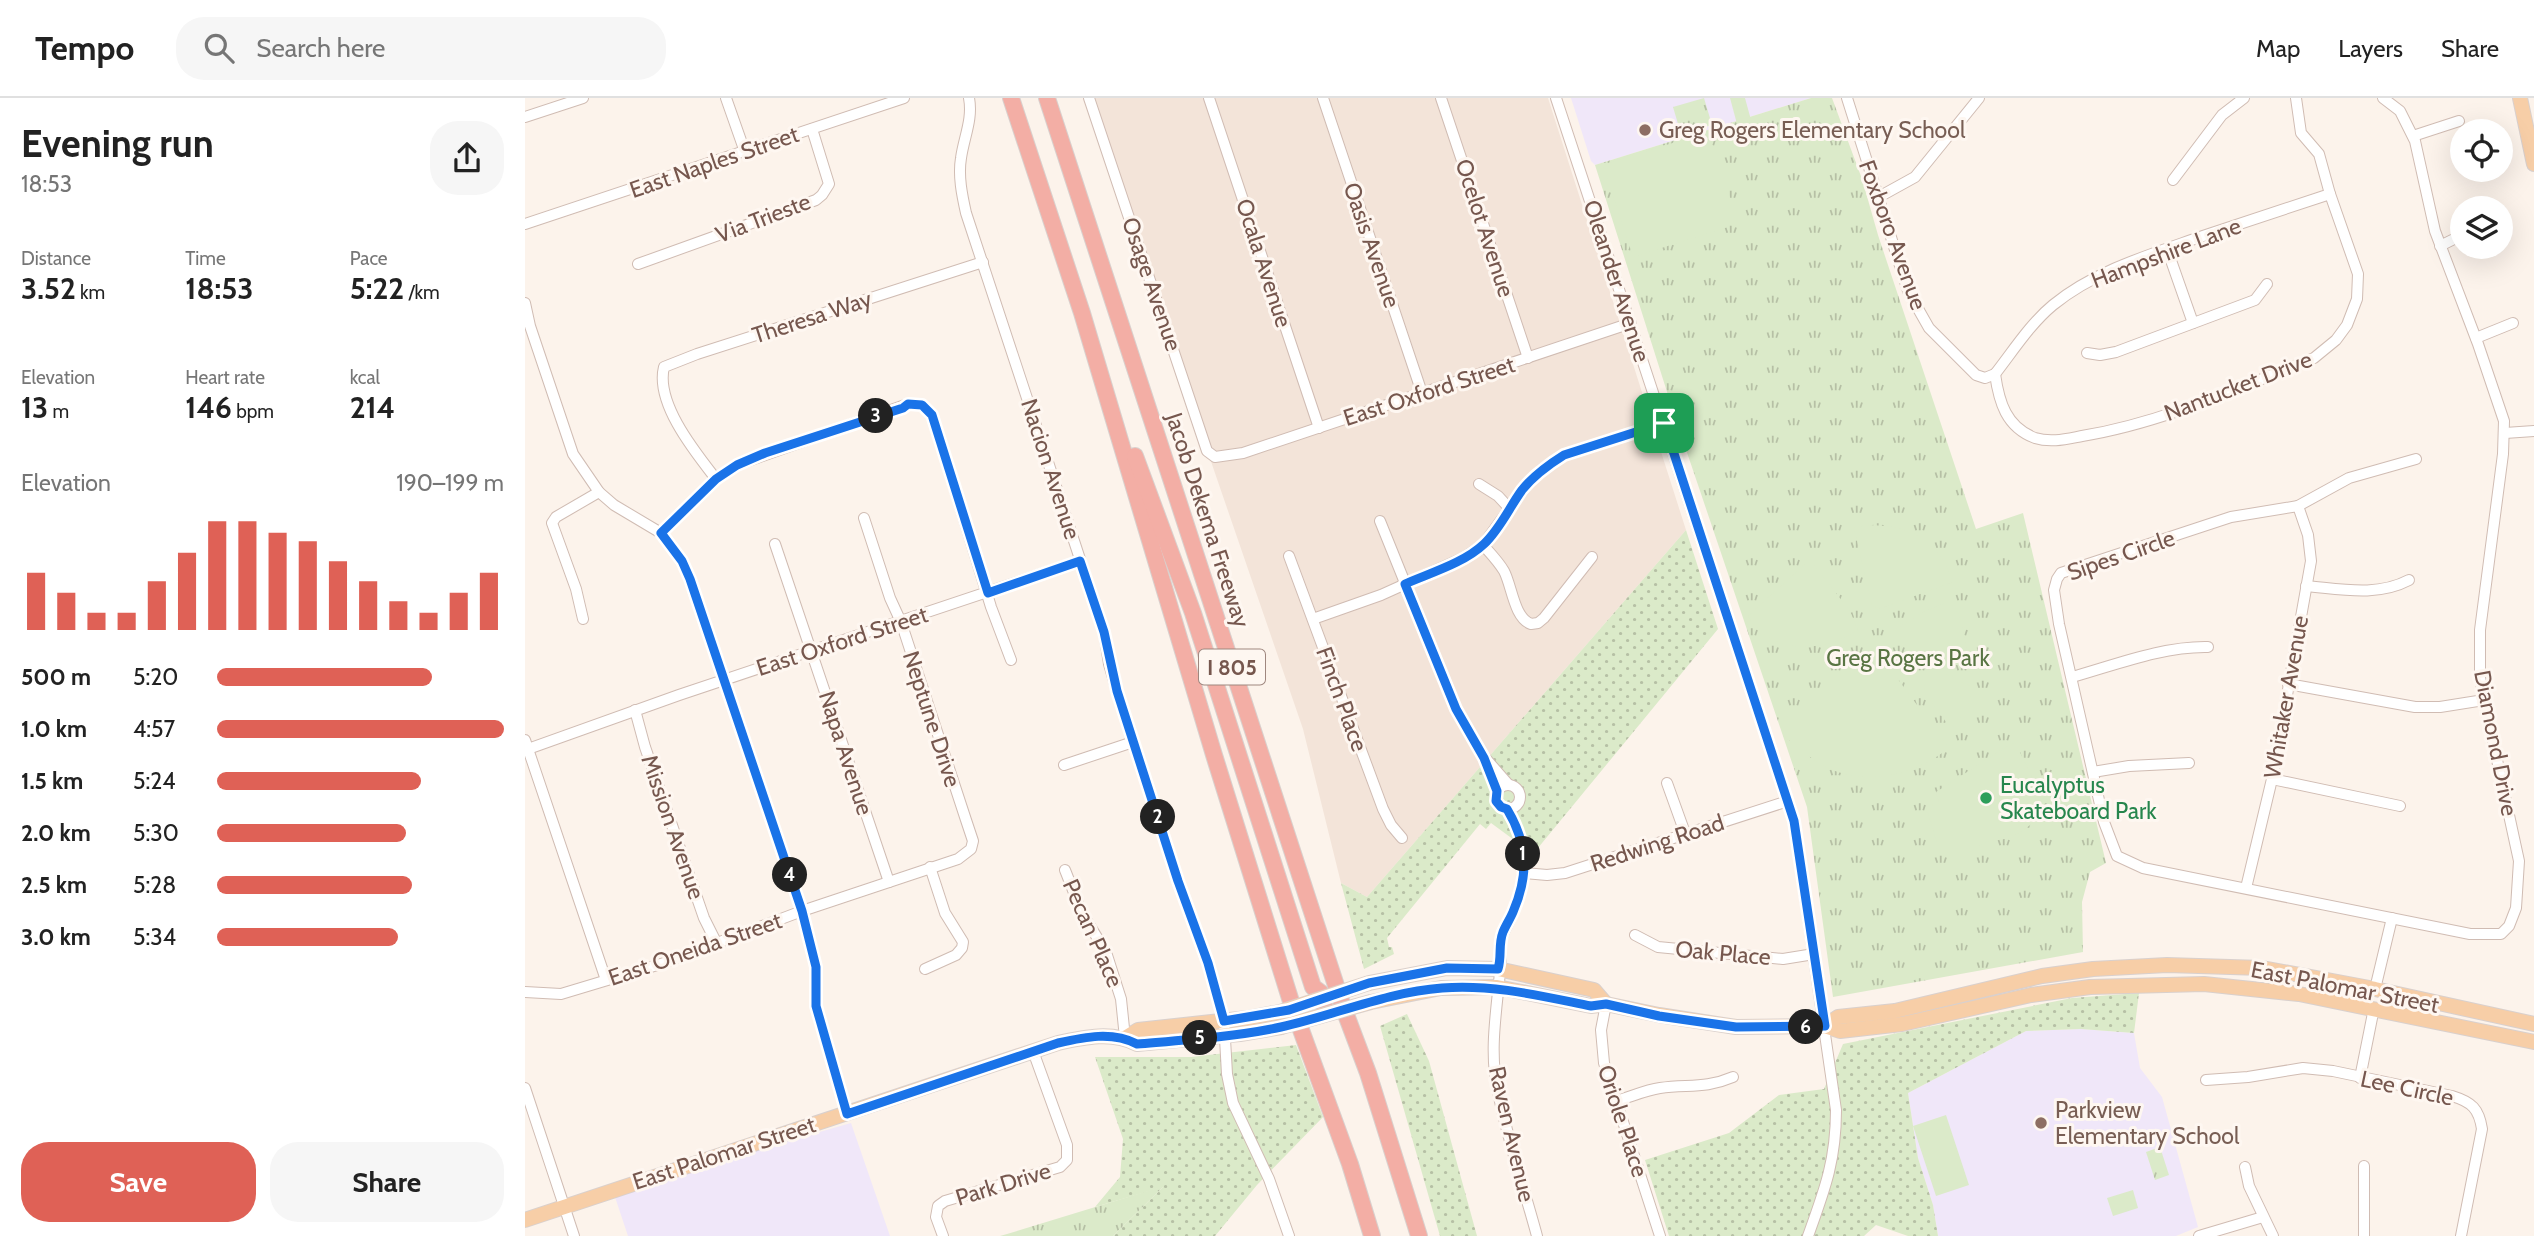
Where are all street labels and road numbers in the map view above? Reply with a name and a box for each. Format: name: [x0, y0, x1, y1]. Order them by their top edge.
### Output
street label: East Naples Street: [626, 120, 802, 204]
street label: Ocelot Avenue: [1450, 156, 1521, 301]
street label: Foxboro Avenue: [1853, 156, 1933, 314]
street label: Oasis Avenue: [1338, 179, 1407, 311]
street label: Via Trieste: [712, 187, 815, 249]
street label: Ocala Avenue: [1230, 195, 1298, 331]
street label: Oleander Avenue: [1578, 197, 1656, 366]
street label: Hampshire Lane: [2087, 212, 2245, 294]
street label: Osage Avenue: [1116, 213, 1188, 355]
street label: Theresa Way: [749, 284, 876, 349]
street label: Nantucket Drive: [2160, 345, 2316, 427]
street label: East Oxford Street: [1340, 350, 1519, 432]
street label: Nacion Avenue: [1015, 395, 1087, 543]
street label: Jacob Dekema Freeway: [1160, 408, 1256, 631]
street label: Sipes Circle: [2064, 524, 2179, 586]
street label: East Oxford Street: [753, 600, 932, 682]
street label: Whitaker Avenue: [2258, 613, 2314, 781]
street label: Finch Place: [1310, 643, 1374, 755]
street label: Neptune Drive: [897, 647, 967, 791]
road number: I 805: [1199, 650, 1265, 684]
street label: Diamond Drive: [2468, 668, 2524, 818]
street label: Napa Avenue: [813, 687, 879, 819]
street label: Mission Avenue: [635, 751, 711, 903]
street label: Redwing Road: [1587, 808, 1727, 878]
street label: Pecan Place: [1057, 874, 1129, 992]
street label: East Oneida Street: [605, 906, 786, 992]
street label: Oak Place: [1674, 935, 1772, 971]
street label: East Palomar Street: [2249, 955, 2442, 1019]
street label: Oriole Place: [1592, 1061, 1654, 1181]
street label: Raven Avenue: [1483, 1064, 1541, 1205]
street label: Lee Circle: [2358, 1065, 2456, 1112]
street label: East Palomar Street: [629, 1110, 819, 1196]
street label: Park Drive: [952, 1156, 1054, 1212]

